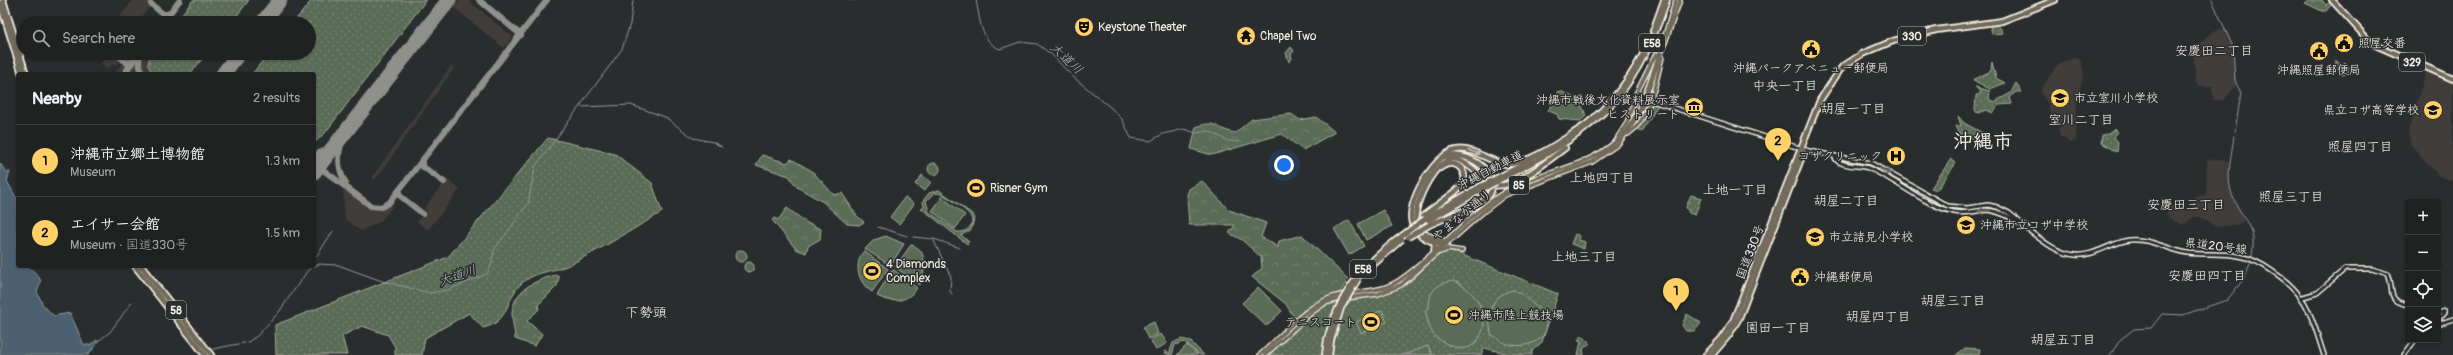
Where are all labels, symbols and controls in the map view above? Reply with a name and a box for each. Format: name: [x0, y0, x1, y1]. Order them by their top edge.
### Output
search box: [16, 16, 316, 60]
theatre icon: Keystone Theater: [1073, 16, 1095, 38]
place label: Keystone Theater: [1098, 20, 1187, 35]
temple icon: Chapel Two: [1235, 25, 1257, 47]
icon: search: [30, 27, 52, 49]
road number: 330: [1898, 27, 1926, 45]
text: Search here: [62, 29, 135, 48]
place label: Chapel Two: [1260, 29, 1317, 44]
public building icon: 照屋交番: [2333, 32, 2355, 54]
road number: E58: [1639, 34, 1665, 52]
place label: 照屋交番: [2358, 36, 2406, 51]
public building icon: 沖縄パークアベニュー郵便局: [1800, 38, 1822, 60]
water label: 大道川: [1047, 40, 1086, 78]
public building icon: 沖縄照屋郵便局: [2308, 40, 2330, 62]
district label: 安慶田二丁目: [2175, 43, 2253, 59]
road number: 329: [2399, 53, 2425, 71]
place label: 沖縄パークアベニュー郵便局: [1733, 61, 1889, 76]
place label: 沖縄照屋郵便局: [2277, 63, 2361, 78]
district label: 中央一丁目: [1752, 78, 1818, 94]
school or university icon: 市立室川小学校: [2049, 87, 2071, 109]
text: Nearby: [32, 88, 81, 109]
text: 2 results: [253, 90, 300, 106]
place label: 市立室川小学校: [2074, 91, 2158, 106]
place label: 沖縄市戦後文化資料展示室 ヒストリート: [1536, 93, 1680, 122]
museum icon: 沖縄市戦後文化資料展示室 ヒストリート: [1683, 96, 1705, 118]
school or university icon: 県立コザ高等学校: [2422, 99, 2444, 121]
district label: 胡屋一丁目: [1820, 101, 1886, 117]
place label: 県立コザ高等学校: [2323, 103, 2419, 118]
district label: 室川二丁目: [2048, 112, 2114, 128]
pin: 2: [1765, 128, 1791, 161]
district label: 沖縄市: [1953, 129, 2013, 154]
district label: 照屋四丁目: [2327, 139, 2393, 155]
text: 沖縄市立郷土博物館: [70, 145, 205, 164]
hospital icon: コザクリニック: [1885, 145, 1907, 167]
street label: 沖縄自動車道: [1455, 147, 1526, 193]
one-way arrow: [1467, 149, 1479, 157]
place label: コザクリニック: [1798, 149, 1882, 164]
text: 1: [42, 153, 48, 169]
text: 1.3 km: [265, 153, 300, 169]
your location: [1274, 155, 1294, 175]
text: Museum: [70, 164, 116, 180]
one-way arrow: [1879, 167, 1891, 175]
district label: 上地四丁目: [1569, 170, 1635, 186]
road number: 85: [1509, 176, 1529, 194]
sports icon: Risner Gym: [965, 177, 987, 199]
place label: Risner Gym: [990, 181, 1048, 196]
district label: 上地一丁目: [1702, 182, 1768, 198]
street label: やまなか通り: [1430, 186, 1495, 244]
district label: 照屋三丁目: [2258, 189, 2324, 205]
district label: 胡屋二丁目: [1813, 193, 1879, 209]
district label: 安慶田三丁目: [2147, 197, 2225, 213]
map controls: [2405, 199, 2441, 343]
button: +: [2405, 199, 2441, 235]
one-way arrow: [1978, 208, 1991, 215]
school or university icon: 沖縄市立コザ中学校: [1955, 214, 1977, 236]
text: エイサー会館: [70, 215, 160, 234]
place label: 沖縄市立コザ中学校: [1980, 218, 2088, 233]
street label: 国道330号: [1733, 223, 1768, 282]
text: 2: [41, 225, 49, 241]
text: 1.5 km: [265, 225, 300, 241]
school or university icon: 市立諸見小学校: [1804, 226, 1826, 248]
place label: 市立諸見小学校: [1829, 230, 1913, 245]
street label: 県道20号線: [2184, 235, 2248, 258]
button: −: [2405, 235, 2441, 271]
text: Museum · 国道330号: [70, 237, 188, 253]
district label: 上地三丁目: [1551, 249, 1617, 265]
place label: 4 Diamonds Complex: [886, 257, 946, 286]
sports icon: 4 Diamonds Complex: [861, 260, 883, 282]
road number: E58: [1350, 260, 1376, 278]
water label: 大道川: [436, 262, 478, 290]
public building icon: 沖縄郵便局: [1789, 266, 1811, 288]
district label: 安慶田四丁目: [2168, 268, 2246, 284]
place label: 沖縄郵便局: [1814, 270, 1874, 285]
button: locate: [2405, 271, 2441, 307]
pin: 1: [1663, 278, 1689, 311]
district label: 胡屋三丁目: [1920, 293, 1986, 309]
road number: 58: [166, 301, 186, 319]
district label: 下勢頭: [625, 304, 667, 321]
sports icon: 沖縄市陸上競技場: [1443, 304, 1465, 326]
button: layers: [2405, 307, 2441, 343]
place label: 沖縄市陸上競技場: [1468, 308, 1564, 323]
district label: 胡屋四丁目: [1845, 309, 1911, 325]
sports icon: テニスコート: [1360, 311, 1382, 333]
place label: テニスコート: [1285, 315, 1357, 330]
district label: 園田一丁目: [1745, 320, 1811, 336]
district label: 胡屋五丁目: [2030, 332, 2096, 348]

